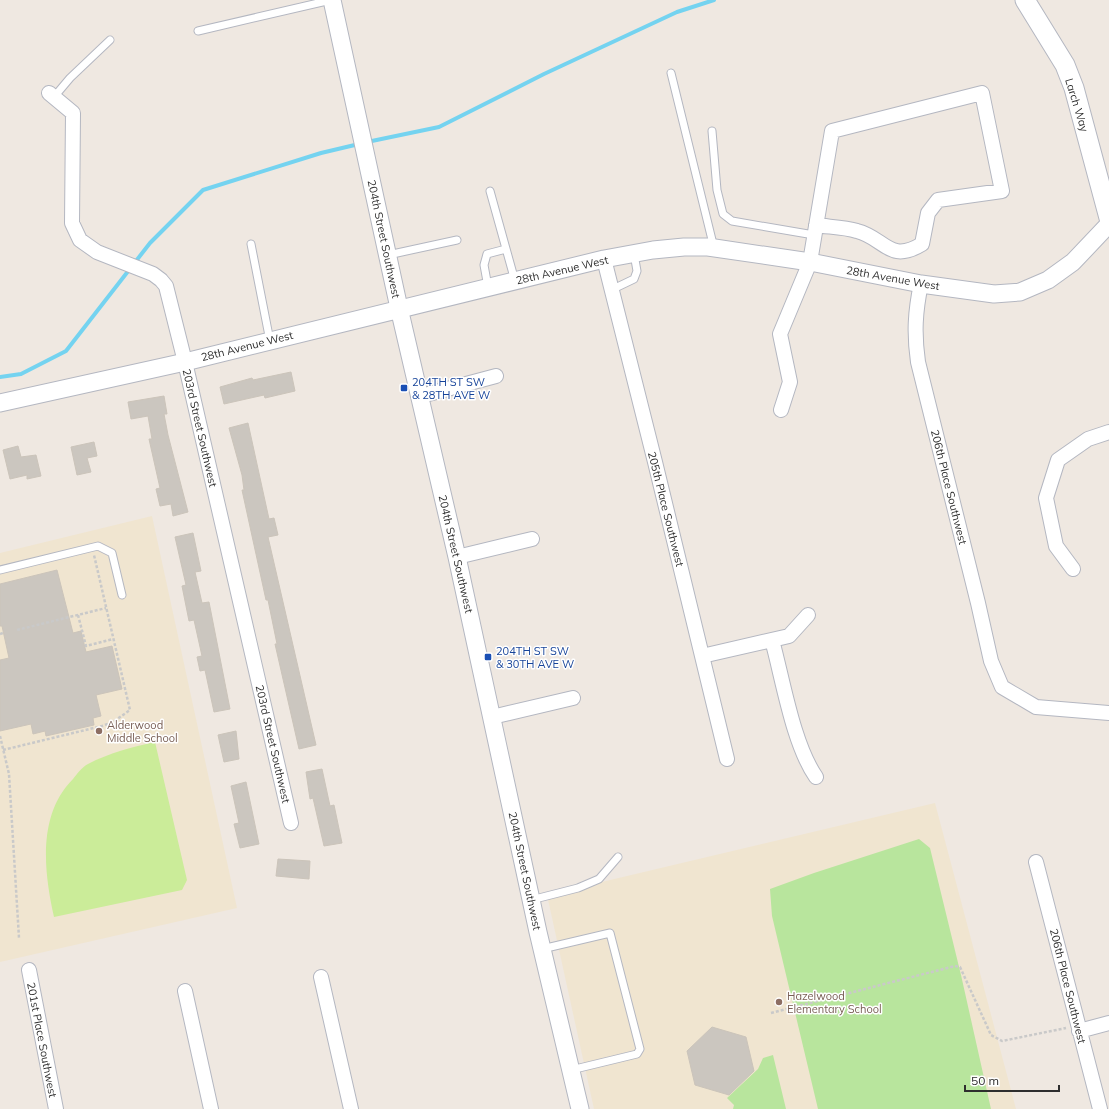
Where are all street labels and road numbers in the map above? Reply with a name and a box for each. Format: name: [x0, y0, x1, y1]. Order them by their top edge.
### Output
street label: Larch Way: [1062, 77, 1092, 134]
street label: 204th Street Southwest: [365, 179, 403, 300]
street label: 28th Avenue West: [514, 253, 610, 287]
street label: 28th Avenue West: [845, 263, 941, 293]
street label: 28th Avenue West: [200, 328, 295, 364]
street label: 203rd Street Southwest: [180, 368, 220, 489]
street label: 206th Place Southwest: [928, 428, 970, 546]
street label: 205th Place Southwest: [645, 450, 687, 568]
street label: 204th Street Southwest: [436, 494, 476, 615]
street label: 203rd Street Southwest: [253, 684, 293, 805]
street label: 204th Street Southwest: [506, 811, 544, 932]
street label: 206th Place Southwest: [1047, 927, 1089, 1045]
street label: 201st Place Southwest: [24, 981, 60, 1099]

